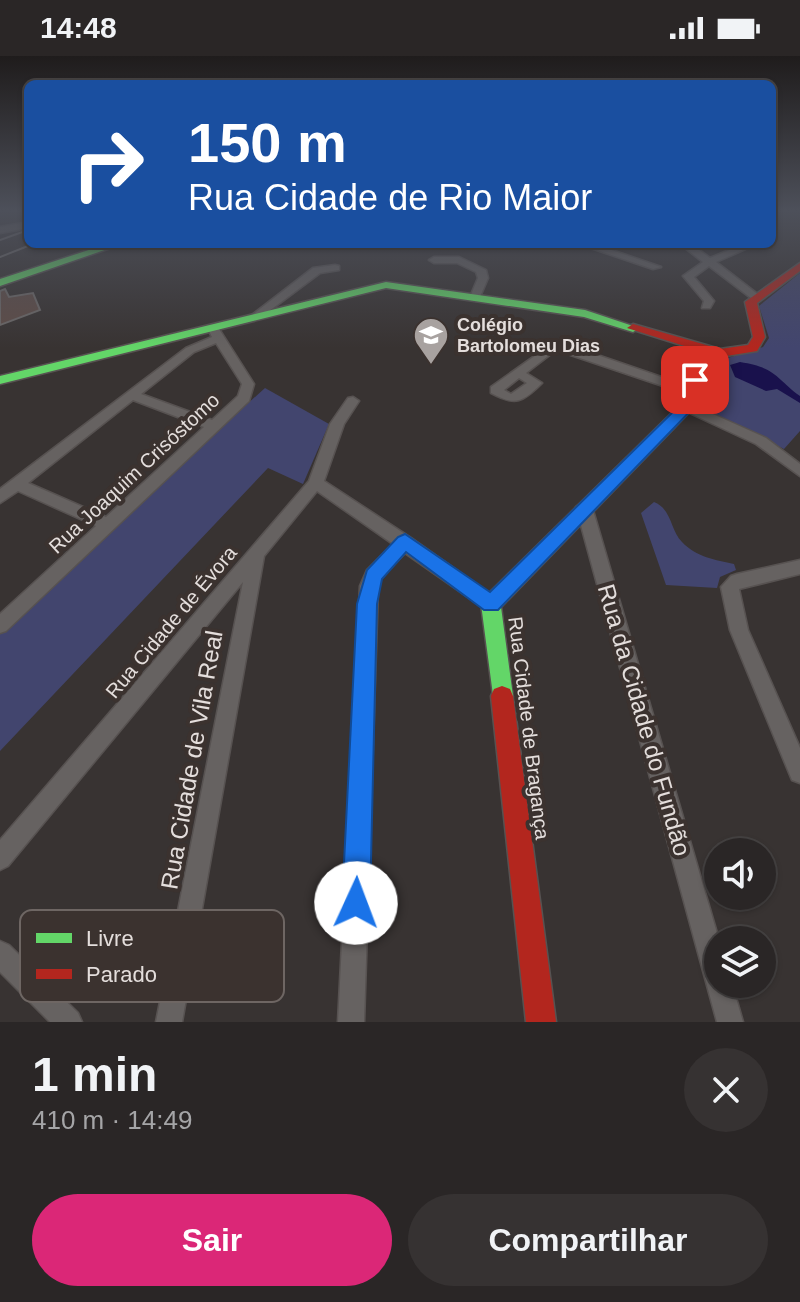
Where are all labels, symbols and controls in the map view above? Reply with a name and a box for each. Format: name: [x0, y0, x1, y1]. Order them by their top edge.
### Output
text: 14:48: [40, 11, 117, 44]
text: 150 m: [188, 111, 347, 174]
icon: right: [56, 112, 160, 216]
text: Rua Cidade de Rio Maior: [188, 177, 592, 218]
place label: Colégio Bartolomeu Dias: [457, 315, 600, 356]
school or university icon: Colégio Bartolomeu Dias: [412, 316, 450, 366]
pin: [661, 346, 729, 414]
icon: arrive: [673, 358, 717, 402]
street label: Rua Joaquim Crisóstomo: [44, 388, 224, 558]
street label: Rua Cidade de Évora: [101, 541, 241, 702]
street label: Rua da Cidade do Fundão: [593, 581, 696, 859]
street label: Rua Cidade de Bragança: [504, 615, 554, 842]
street label: Rua Cidade de Vila Real: [155, 628, 228, 891]
map controls: [704, 838, 776, 998]
button: sound: [704, 838, 776, 910]
position arrow: [314, 861, 398, 945]
legend: [20, 910, 284, 1002]
text: Livre: [86, 926, 134, 951]
button: layers: [704, 926, 776, 998]
text: Parado: [86, 962, 157, 987]
text: 1 min: [32, 1048, 157, 1101]
button: close: [684, 1048, 768, 1132]
text: 410 m · 14:49: [32, 1105, 192, 1135]
button: Sair: [32, 1194, 392, 1286]
button: Compartilhar: [408, 1194, 768, 1286]

